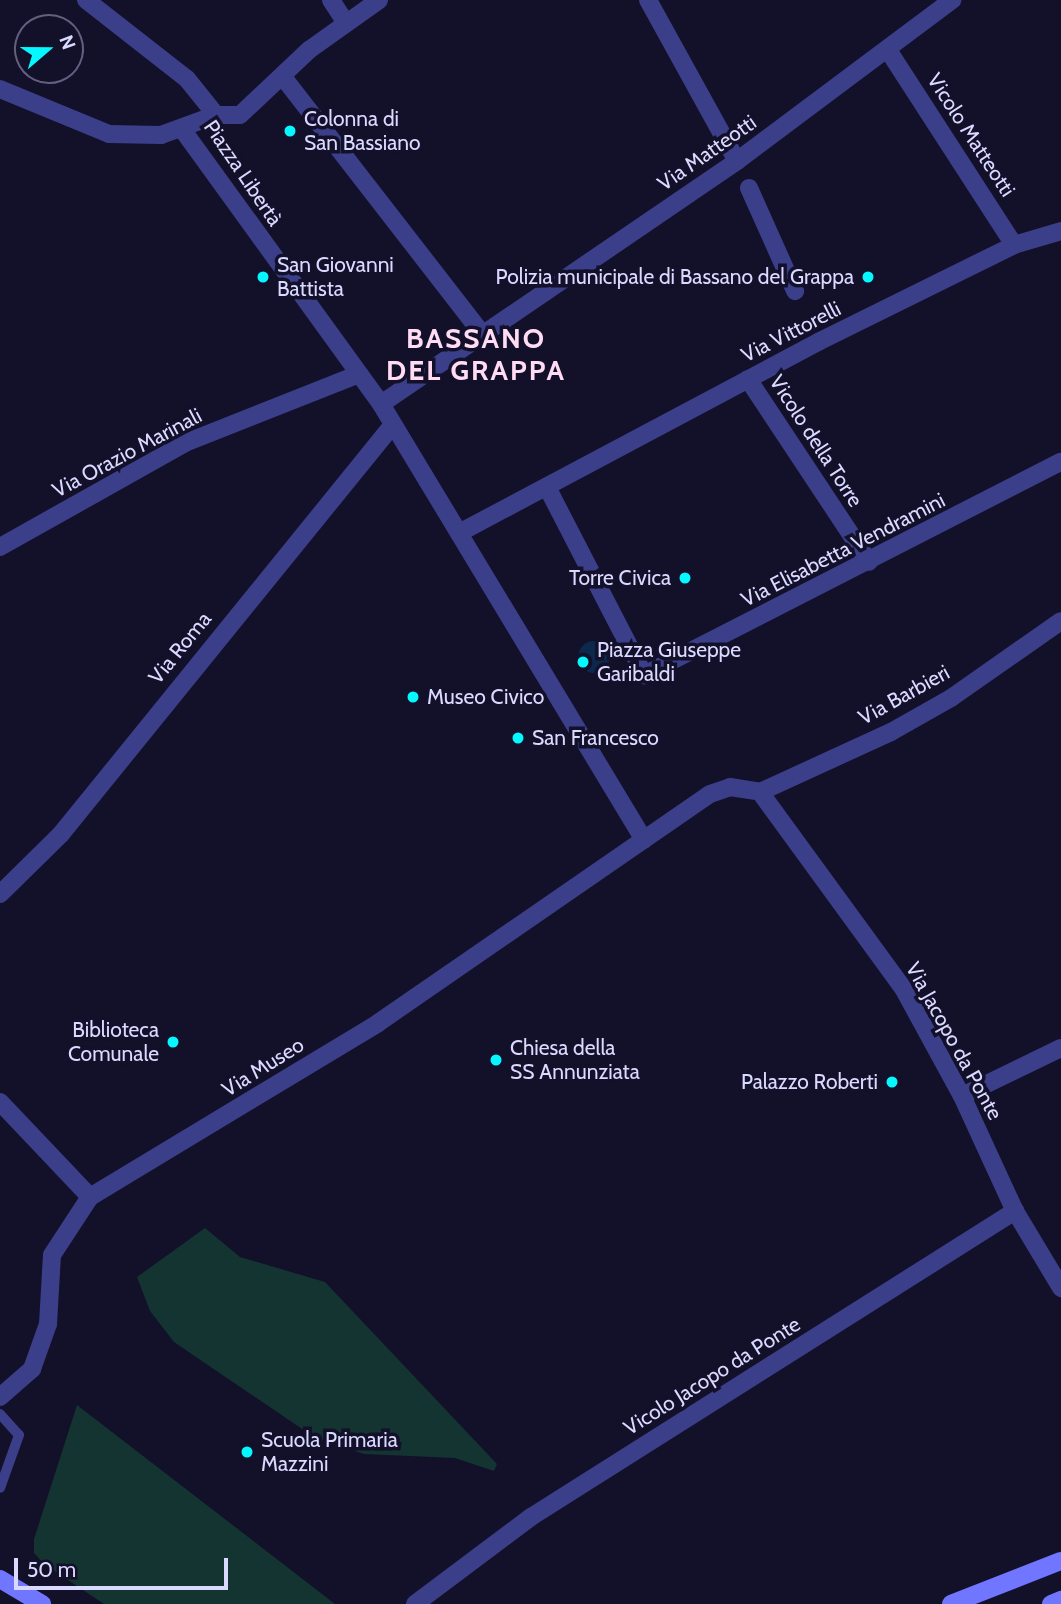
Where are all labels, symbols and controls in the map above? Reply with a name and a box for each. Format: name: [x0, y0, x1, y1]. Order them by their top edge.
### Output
north arrow: [14, 14, 84, 84]
text: N: [54, 32, 80, 53]
street label: Vicolo Matteotti: [922, 69, 1020, 201]
place label: Colonna di San Bassiano: [304, 106, 421, 156]
street label: Via Matteotti: [653, 110, 761, 196]
street label: Piazza Libertà: [198, 115, 288, 231]
marker: Colonna di San Bassiano: [282, 123, 298, 139]
place label: San Giovanni Battista: [277, 252, 394, 302]
place label: Polizia municipale di Bassano del Grappa: [495, 264, 854, 290]
marker: San Giovanni Battista: [255, 269, 271, 285]
marker: Polizia municipale di Bassano del Grappa: [860, 269, 876, 285]
street label: Via Vittorelli: [737, 296, 845, 368]
district label: BASSANO DEL GRAPPA: [387, 321, 565, 387]
street label: Vicolo della Torre: [764, 370, 868, 512]
street label: Via Orazio Marinali: [48, 403, 206, 503]
street label: Via Elisabetta Vendramini: [737, 488, 949, 612]
place label: Torre Civica: [569, 565, 671, 591]
marker: Torre Civica: [677, 570, 693, 586]
street label: Via Roma: [143, 607, 217, 689]
place label: Piazza Giuseppe Garibaldi: [597, 637, 741, 687]
marker: Piazza Giuseppe Garibaldi: [575, 654, 591, 670]
street label: Via Barbieri: [854, 660, 954, 730]
place label: Museo Civico: [427, 684, 544, 710]
marker: Museo Civico: [405, 689, 421, 705]
place label: San Francesco: [532, 725, 659, 751]
marker: San Francesco: [510, 730, 526, 746]
street label: Via Jacopo da Ponte: [900, 958, 1008, 1124]
place label: Biblioteca Comunale: [68, 1017, 159, 1067]
street label: Via Museo: [217, 1032, 309, 1102]
marker: Biblioteca Comunale: [165, 1034, 181, 1050]
place label: Chiesa della SS Annunziata: [510, 1035, 640, 1085]
marker: Chiesa della SS Annunziata: [488, 1052, 504, 1068]
place label: Palazzo Roberti: [741, 1069, 878, 1095]
marker: Palazzo Roberti: [884, 1074, 900, 1090]
street label: Vicolo Jacopo da Ponte: [619, 1311, 805, 1441]
place label: Scuola Primaria Mazzini: [261, 1427, 398, 1477]
marker: Scuola Primaria Mazzini: [239, 1444, 255, 1460]
scale bar: [18, 1544, 231, 1588]
text: 50 m: [27, 1557, 76, 1582]

